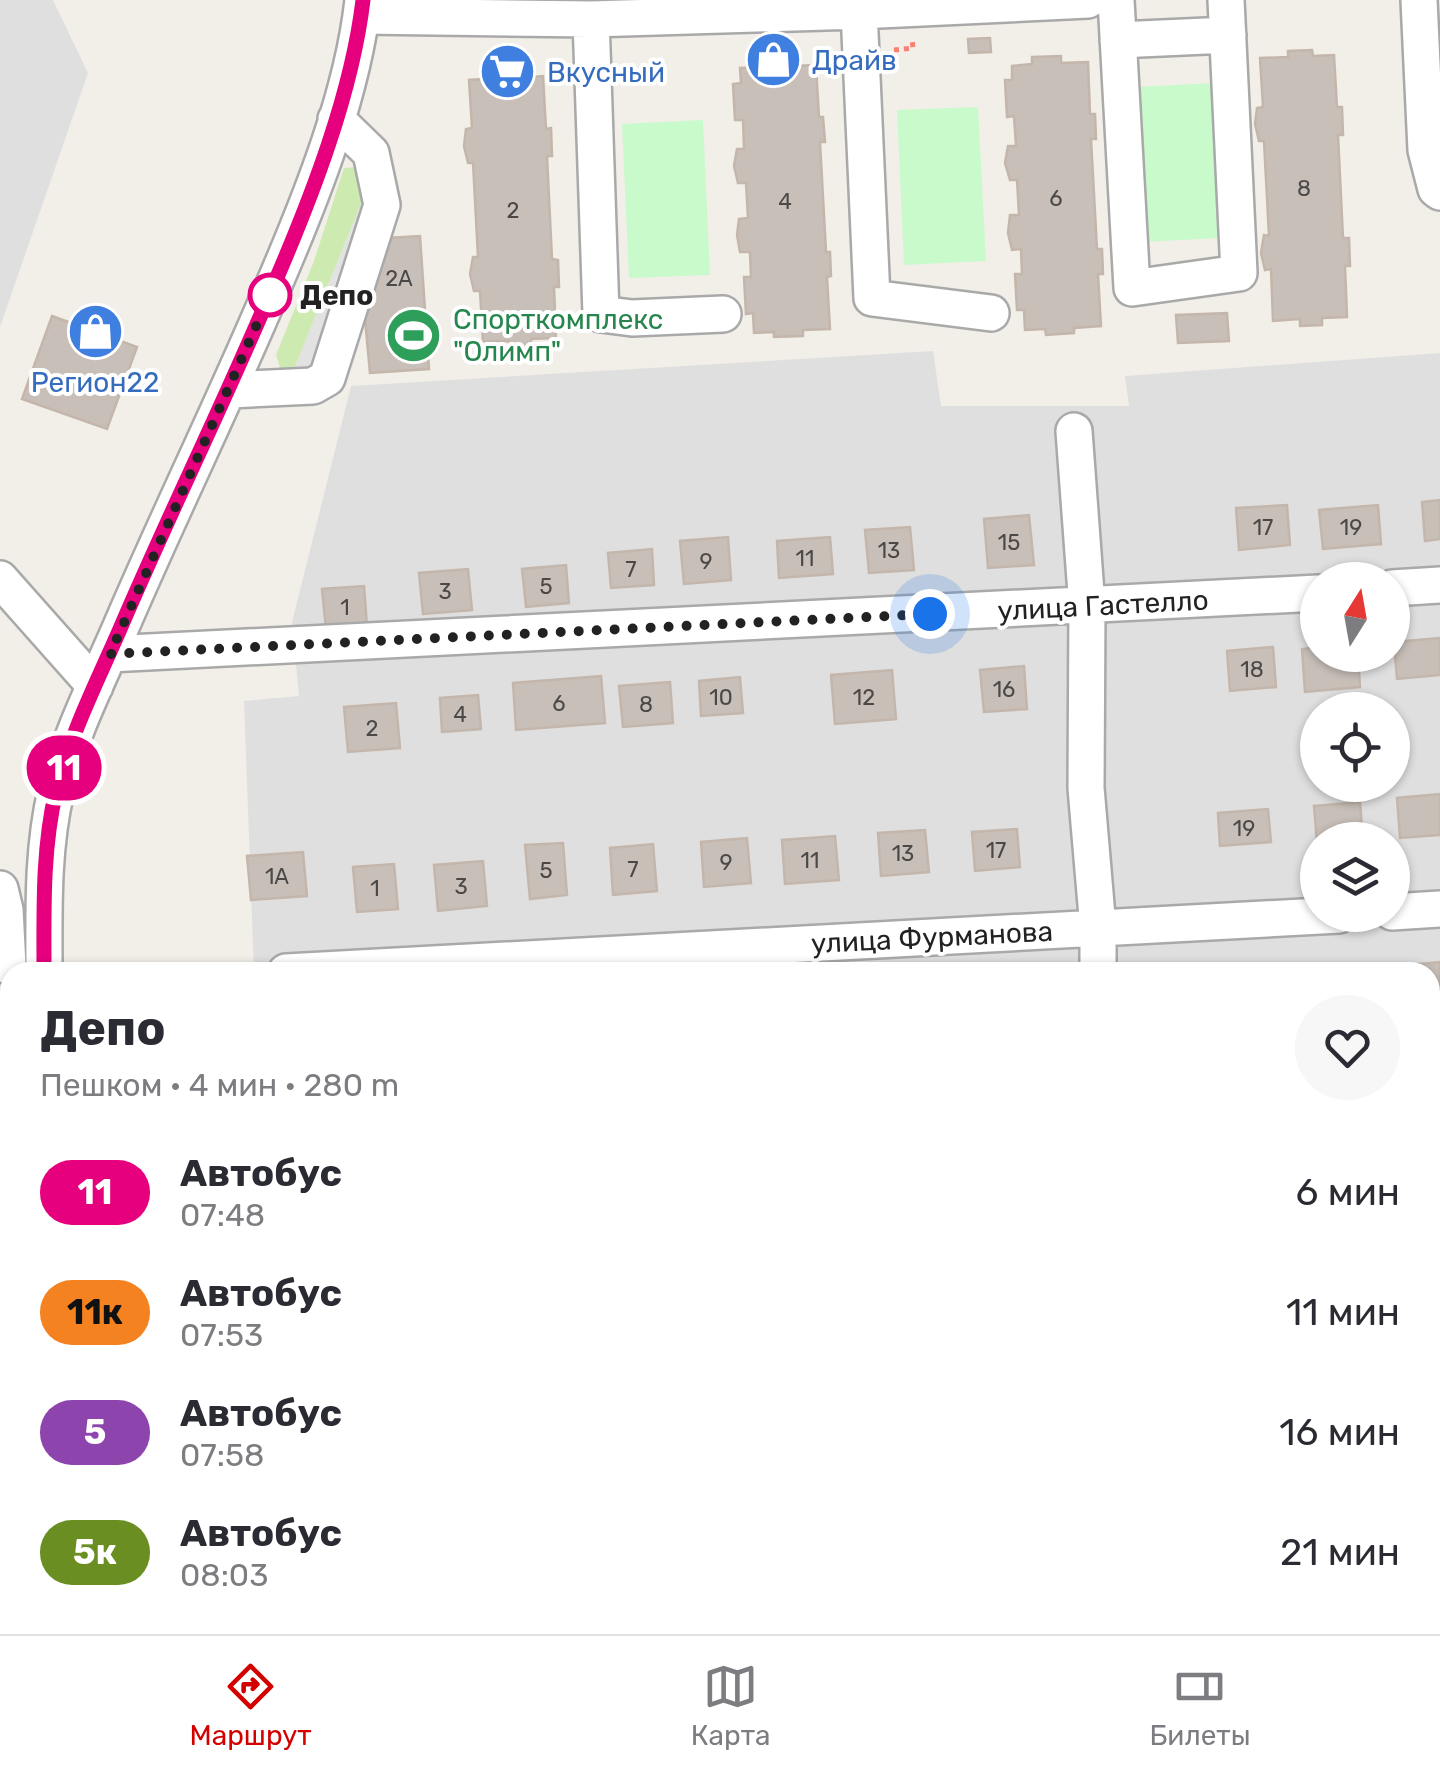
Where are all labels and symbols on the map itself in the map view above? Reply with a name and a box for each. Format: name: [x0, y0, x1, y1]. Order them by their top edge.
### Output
shop icon: Драйв: [743, 30, 803, 90]
supermarket icon: Вкусный: [478, 42, 538, 102]
place label: Драйв: [812, 44, 897, 77]
place label: Вкусный: [547, 56, 665, 89]
house number: 8: [1297, 175, 1311, 202]
house number: 6: [1049, 185, 1063, 212]
house number: 4: [778, 188, 792, 215]
house number: 2: [507, 197, 519, 224]
house number: 2А: [385, 265, 413, 292]
marker: Депо: [249, 274, 291, 316]
place label: Депо: [300, 279, 373, 312]
shop icon: Регион22: [65, 301, 125, 361]
place label: Спорткомплекс "Олимп": [453, 303, 663, 368]
sports icon: Спорткомплекс "Олимп": [384, 305, 444, 365]
place label: Регион22: [31, 366, 159, 399]
house number: 17: [1253, 514, 1273, 541]
house number: 19: [1340, 514, 1362, 541]
house number: 15: [998, 529, 1020, 556]
house number: 13: [878, 537, 900, 564]
house number: 11: [796, 545, 814, 572]
house number: 9: [699, 548, 713, 575]
house number: 7: [625, 556, 637, 583]
north arrow: [1300, 562, 1410, 672]
house number: 5: [539, 573, 553, 600]
house number: 3: [438, 578, 452, 605]
street label: улица Гастелло: [997, 583, 1209, 628]
your location: [905, 589, 955, 639]
house number: 1: [340, 594, 350, 621]
house number: 18: [1240, 656, 1264, 683]
house number: 16: [993, 676, 1015, 703]
house number: 10: [709, 684, 733, 711]
house number: 12: [853, 684, 875, 711]
house number: 6: [552, 690, 566, 717]
house number: 8: [639, 691, 653, 718]
house number: 4: [453, 701, 467, 728]
house number: 2: [366, 715, 378, 742]
line badge: 11: [19, 736, 109, 800]
house number: 19: [1233, 815, 1255, 842]
house number: 17: [986, 837, 1006, 864]
house number: 13: [892, 840, 914, 867]
house number: 11: [801, 847, 819, 874]
house number: 9: [719, 849, 733, 876]
house number: 7: [627, 856, 639, 883]
house number: 5: [539, 857, 553, 884]
house number: 1А: [265, 863, 289, 890]
house number: 3: [454, 873, 468, 900]
house number: 1: [370, 875, 380, 902]
street label: улица Фурманова: [810, 915, 1054, 960]

